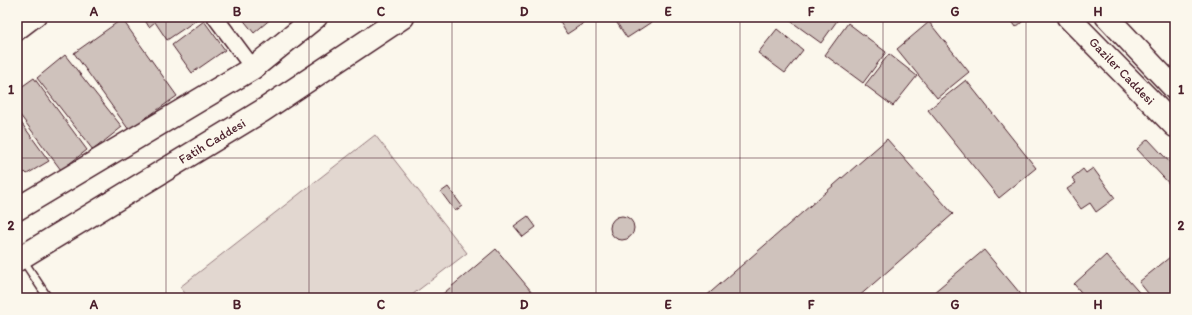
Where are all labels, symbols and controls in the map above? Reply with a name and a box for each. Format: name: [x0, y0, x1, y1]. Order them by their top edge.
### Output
text: A: [89, 4, 99, 19]
text: B: [233, 4, 242, 19]
text: C: [377, 4, 386, 19]
text: D: [520, 4, 529, 19]
text: E: [664, 4, 672, 19]
text: F: [808, 4, 815, 19]
text: G: [951, 4, 960, 19]
text: H: [1094, 4, 1103, 19]
street label: Gaziler Caddesi: [1086, 34, 1158, 108]
text: 1: [8, 82, 14, 97]
text: 1: [1178, 82, 1184, 97]
street label: Fatih Caddesi: [176, 115, 248, 167]
text: 2: [8, 218, 15, 233]
text: 2: [1178, 218, 1185, 233]
text: A: [89, 297, 99, 312]
text: B: [233, 297, 242, 312]
text: C: [377, 297, 386, 312]
text: D: [520, 297, 529, 312]
text: E: [664, 297, 672, 312]
text: F: [808, 297, 815, 312]
text: G: [951, 297, 960, 312]
text: H: [1094, 297, 1103, 312]

